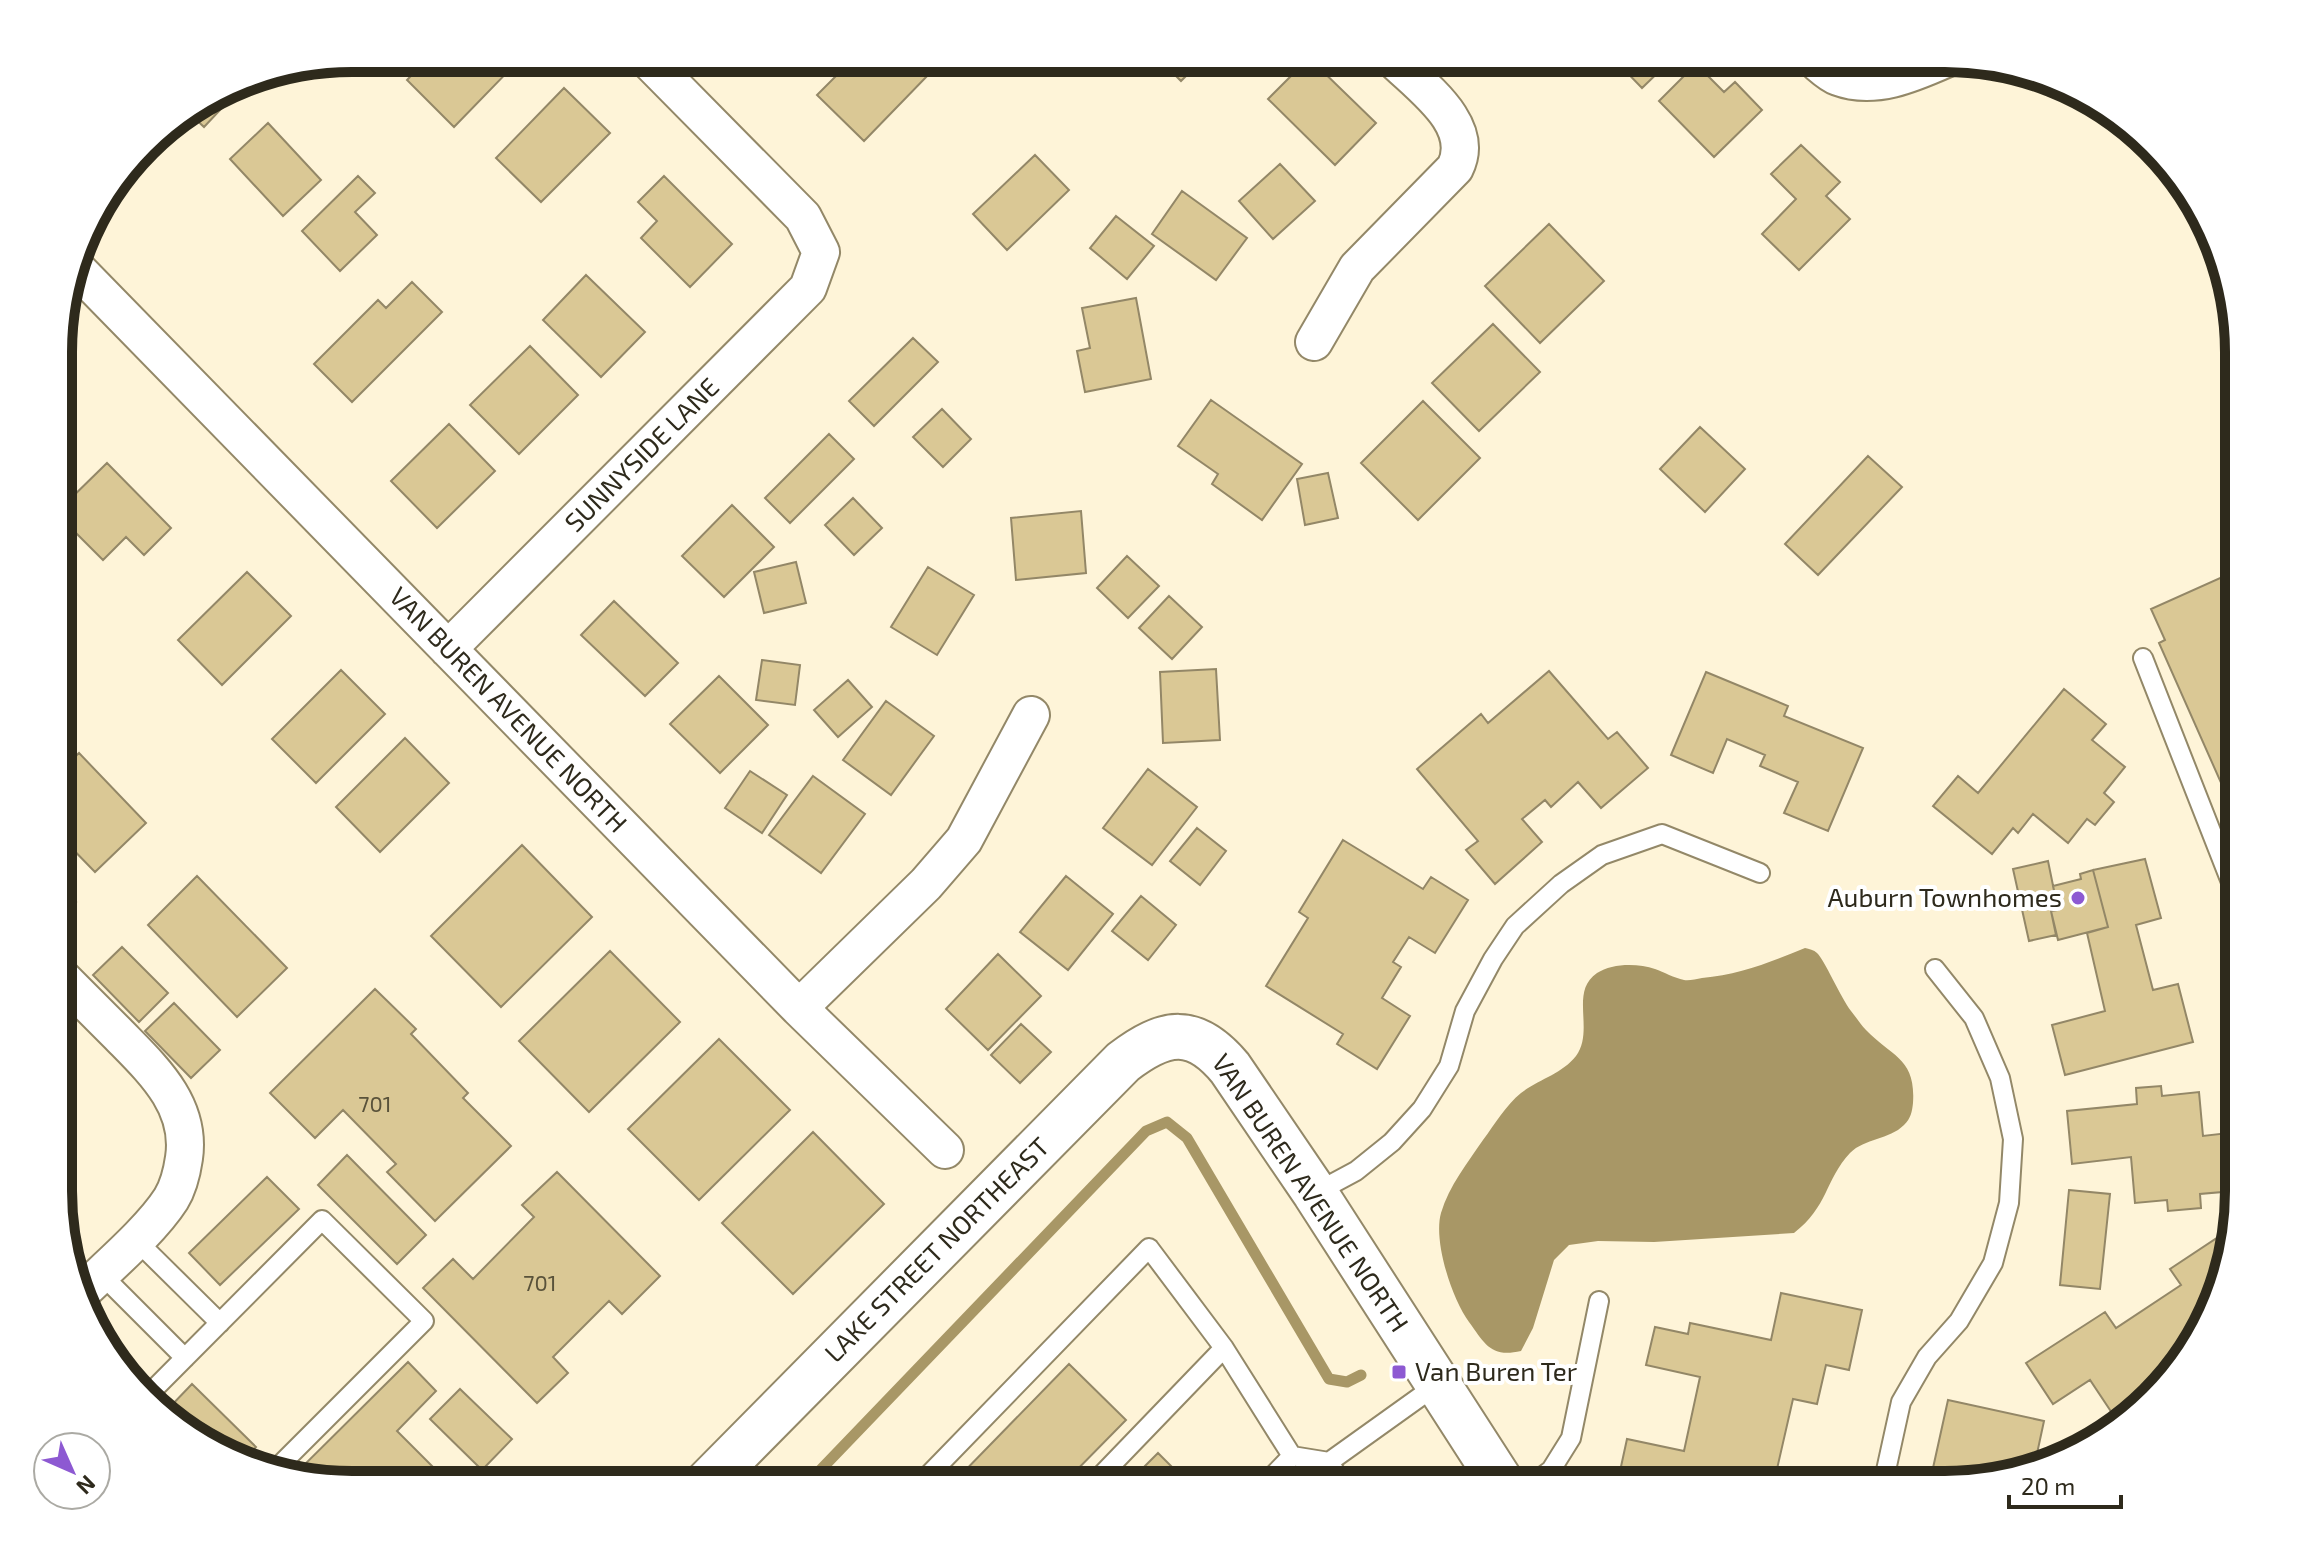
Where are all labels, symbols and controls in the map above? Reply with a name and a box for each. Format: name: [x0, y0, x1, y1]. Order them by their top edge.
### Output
street label: SUNNYSIDE LANE: [558, 371, 724, 537]
street label: VAN BUREN AVENUE NORTH: [384, 580, 634, 838]
place label: Auburn Townhomes: [1827, 881, 2062, 912]
marker: Auburn Townhomes: [2069, 889, 2087, 907]
street label: VAN BUREN AVENUE NORTH: [1207, 1047, 1416, 1337]
house number: 701: [358, 1090, 392, 1116]
street label: LAKE STREET NORTHEAST: [817, 1130, 1055, 1368]
house number: 701: [523, 1269, 557, 1295]
place label: Van Buren Ter: [1415, 1355, 1577, 1386]
marker: Van Buren Ter: [1390, 1363, 1408, 1381]
north arrow: [32, 1431, 112, 1511]
scale bar: [2009, 1459, 2121, 1509]
text: N: [72, 1471, 102, 1501]
text: 20 m: [2021, 1471, 2075, 1500]

